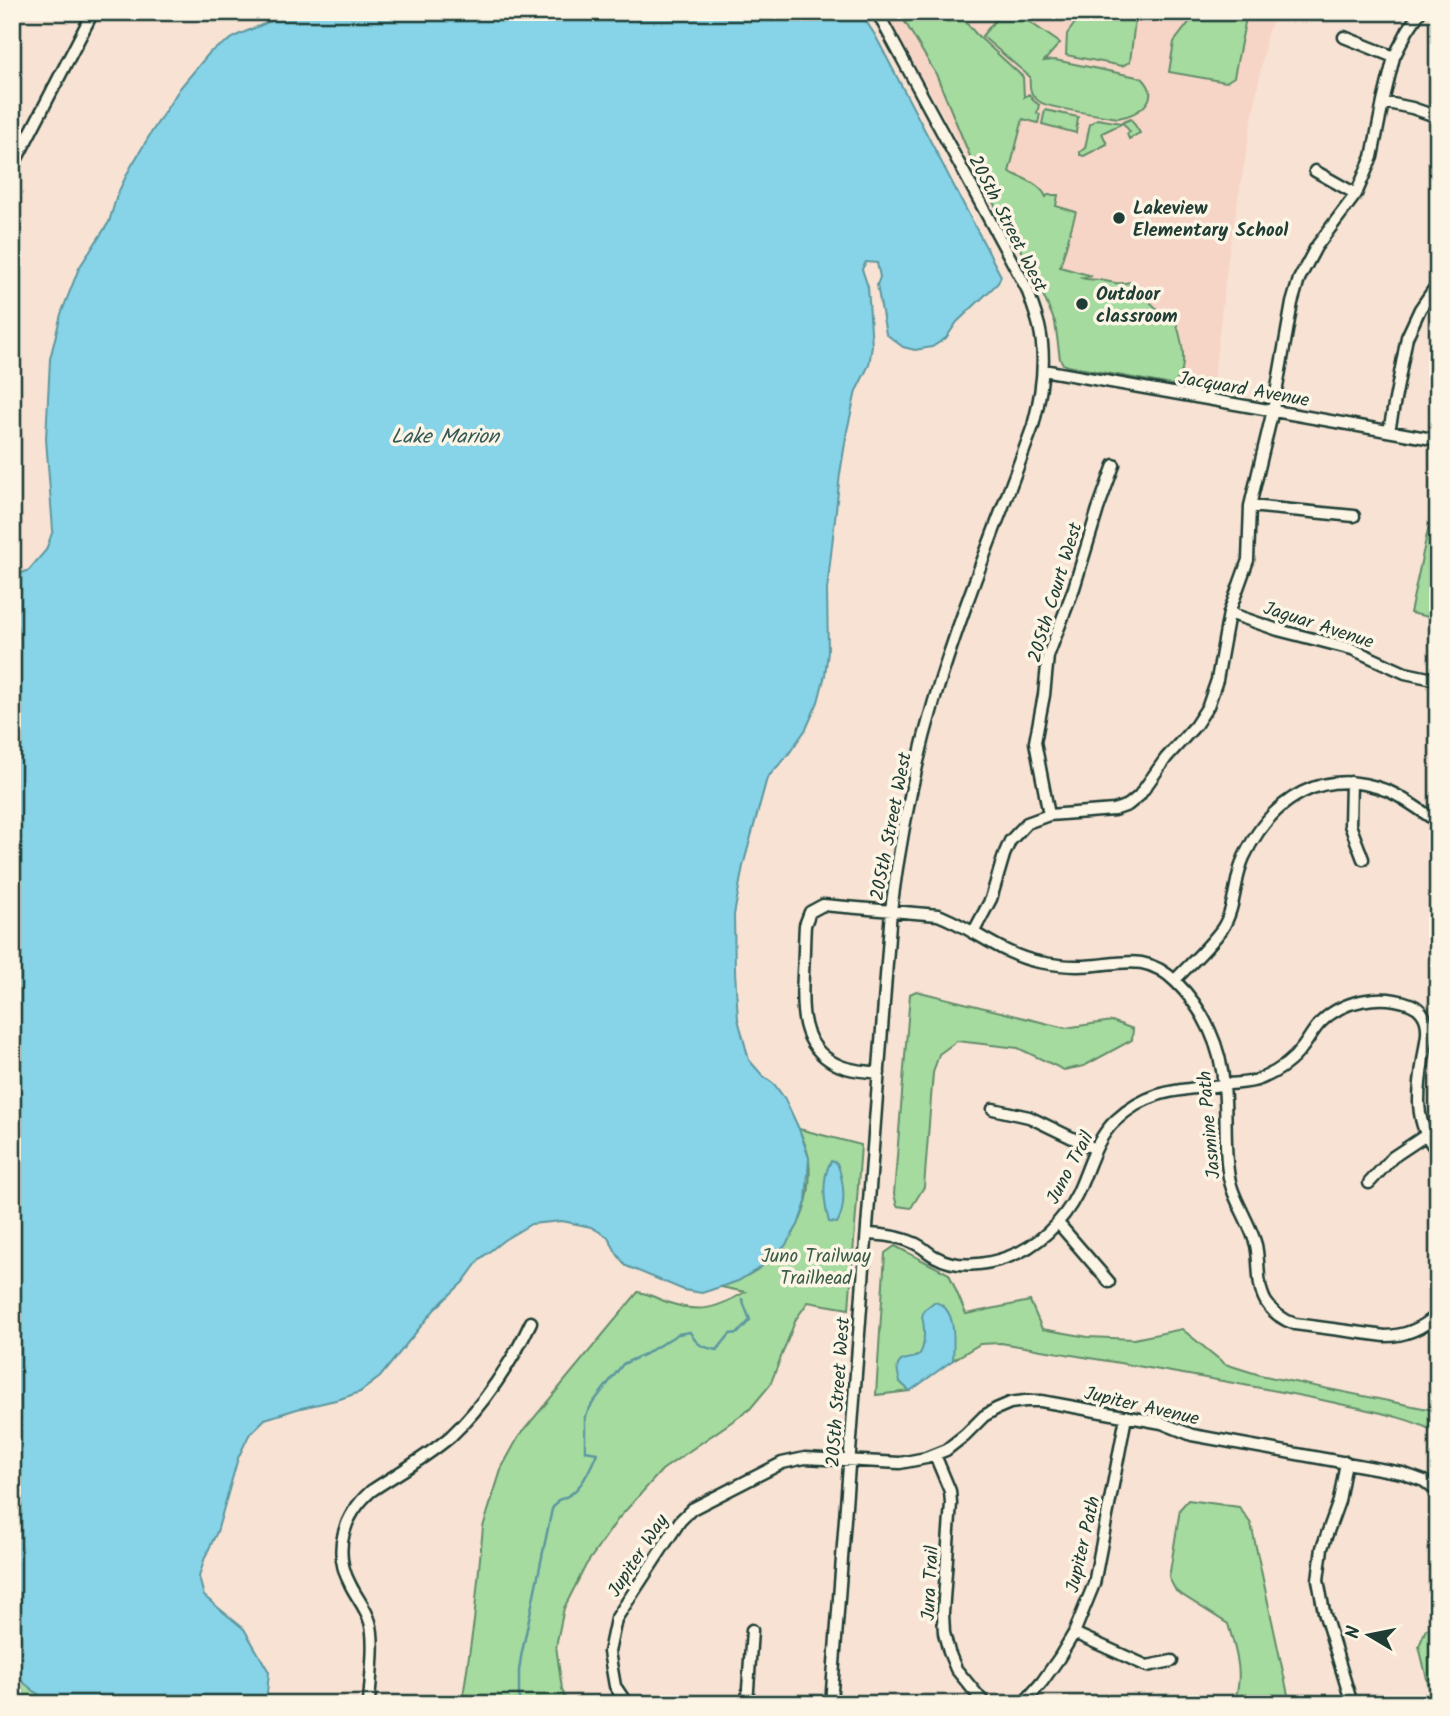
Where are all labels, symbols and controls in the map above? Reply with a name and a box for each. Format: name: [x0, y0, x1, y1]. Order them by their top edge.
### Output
street label: 205th Street West: [960, 150, 1055, 298]
place label: Lakeview Elementary School: [1133, 194, 1289, 246]
marker: Lakeview Elementary School: [1111, 210, 1127, 226]
place label: Outdoor classroom: [1096, 280, 1178, 332]
marker: Outdoor classroom: [1074, 296, 1090, 312]
street label: Jacquard Avenue: [1176, 364, 1312, 416]
water label: Lake Marion: [391, 421, 501, 454]
street label: 205th Court West: [1020, 518, 1092, 666]
street label: Jaguar Avenue: [1259, 594, 1378, 658]
street label: 205th Street West: [863, 749, 921, 903]
street label: Jasmine Path: [1190, 1069, 1230, 1180]
street label: Juno Trail: [1039, 1126, 1103, 1210]
park label: Juno Trailway Trailhead: [761, 1242, 872, 1294]
street label: 205th Street West: [819, 1315, 859, 1468]
street label: Jupiter Avenue: [1081, 1379, 1203, 1435]
street label: Jupiter Path: [1058, 1493, 1110, 1596]
street label: Jupiter Way: [600, 1508, 677, 1604]
street label: Jura Trail: [914, 1544, 948, 1622]
north arrow: [1334, 1600, 1404, 1670]
text: N: [1338, 1624, 1370, 1641]

